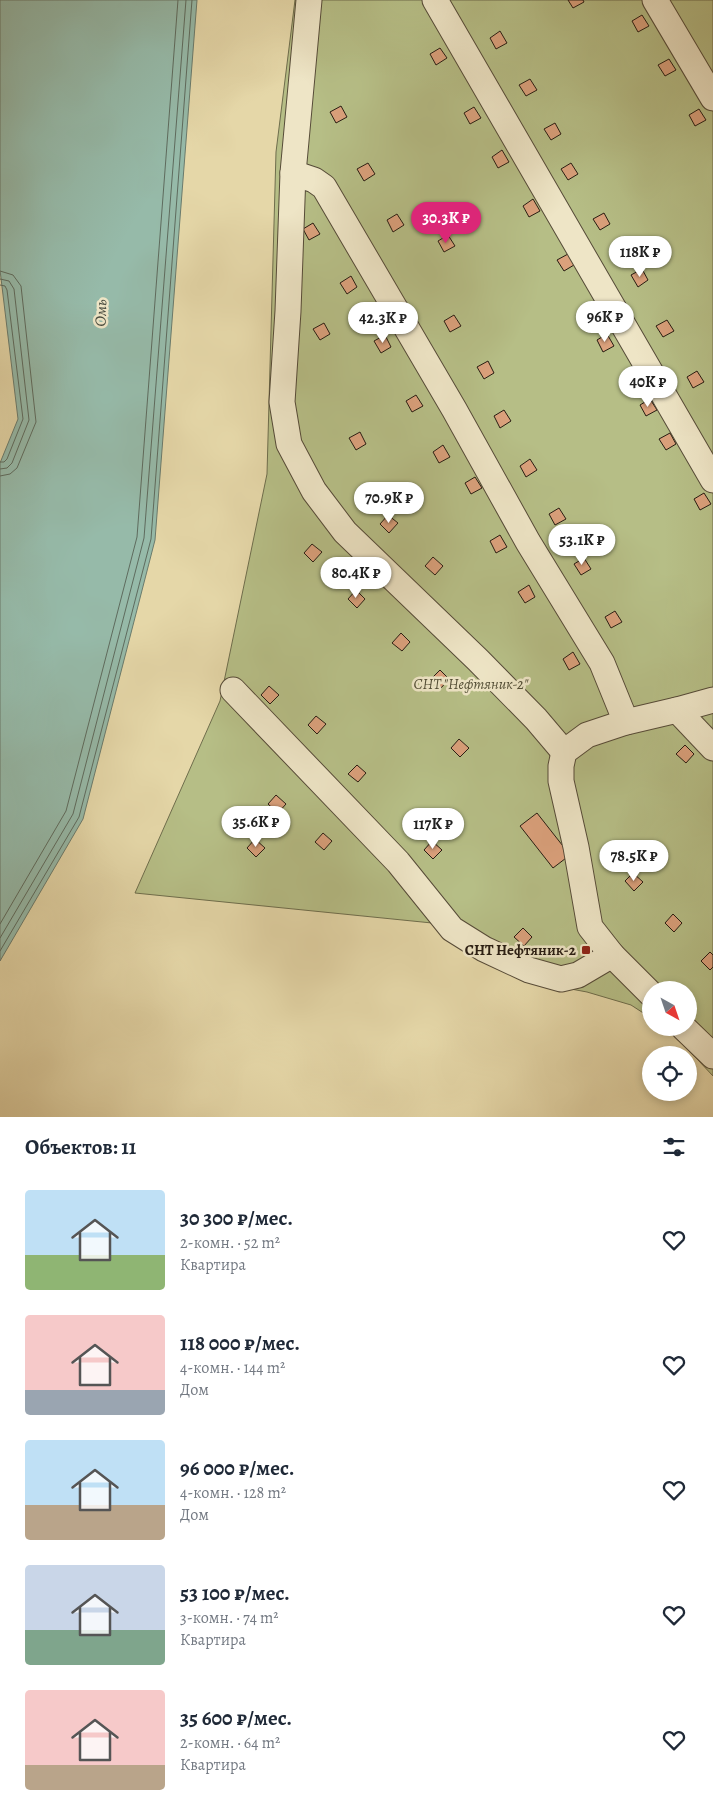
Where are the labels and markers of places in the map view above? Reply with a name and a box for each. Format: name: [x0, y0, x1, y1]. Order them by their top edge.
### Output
pin: 30.3K ₽: [400, 202, 492, 244]
pin: 118K ₽: [599, 236, 681, 278]
pin: 96K ₽: [570, 300, 640, 343]
pin: 42.3K ₽: [337, 302, 429, 344]
pin: 40K ₽: [613, 366, 683, 408]
pin: 70.9K ₽: [343, 482, 435, 524]
pin: 53.1K ₽: [536, 524, 628, 566]
pin: 80.4K ₽: [310, 556, 402, 599]
pin: 35.6K ₽: [210, 806, 302, 848]
pin: 117K ₽: [392, 808, 474, 850]
pin: 78.5K ₽: [588, 840, 680, 882]
place label: СНТ Нефтяник-2: [465, 940, 577, 960]
marker: СНТ Нефтяник-2: [580, 944, 592, 956]

